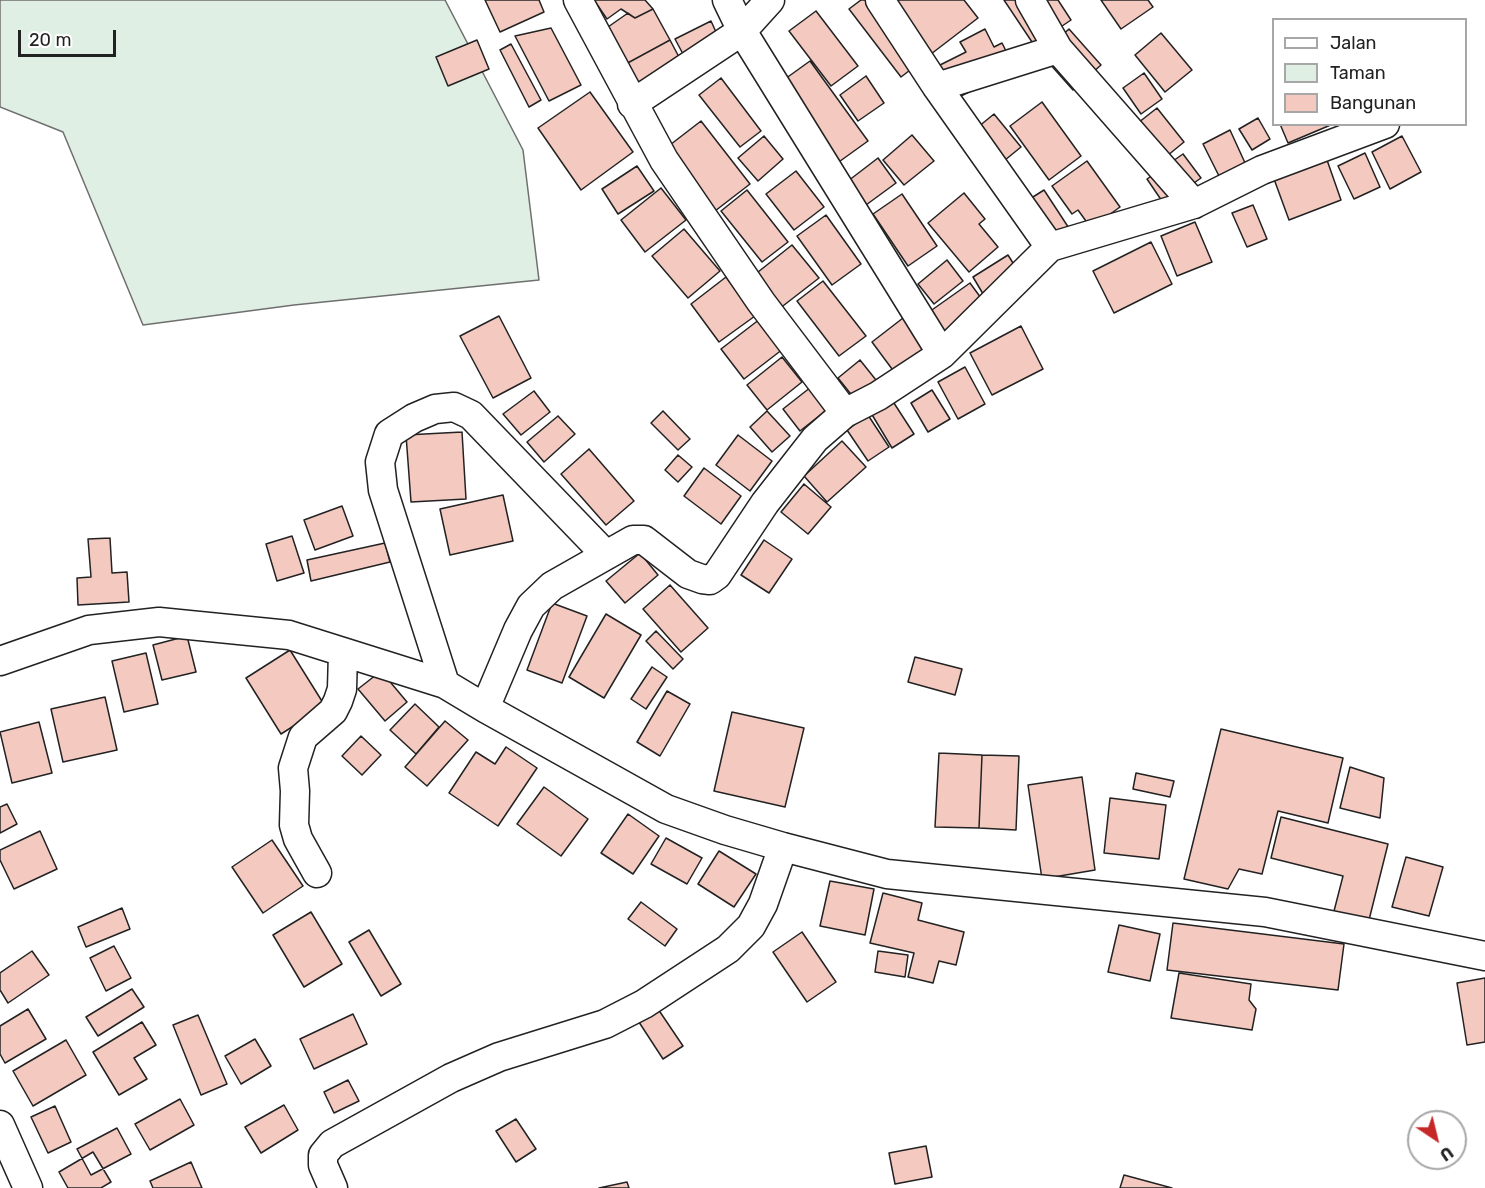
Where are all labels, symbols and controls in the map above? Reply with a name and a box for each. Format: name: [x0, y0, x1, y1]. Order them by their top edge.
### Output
scale bar: [21, 18, 118, 56]
legend: [1272, 18, 1467, 126]
text: 20 m: [29, 29, 71, 51]
text: Jalan: [1330, 32, 1377, 54]
text: Taman: [1330, 62, 1386, 84]
text: Bangunan: [1330, 92, 1416, 114]
north arrow: [1407, 1110, 1467, 1170]
text: U: [1436, 1142, 1457, 1165]

